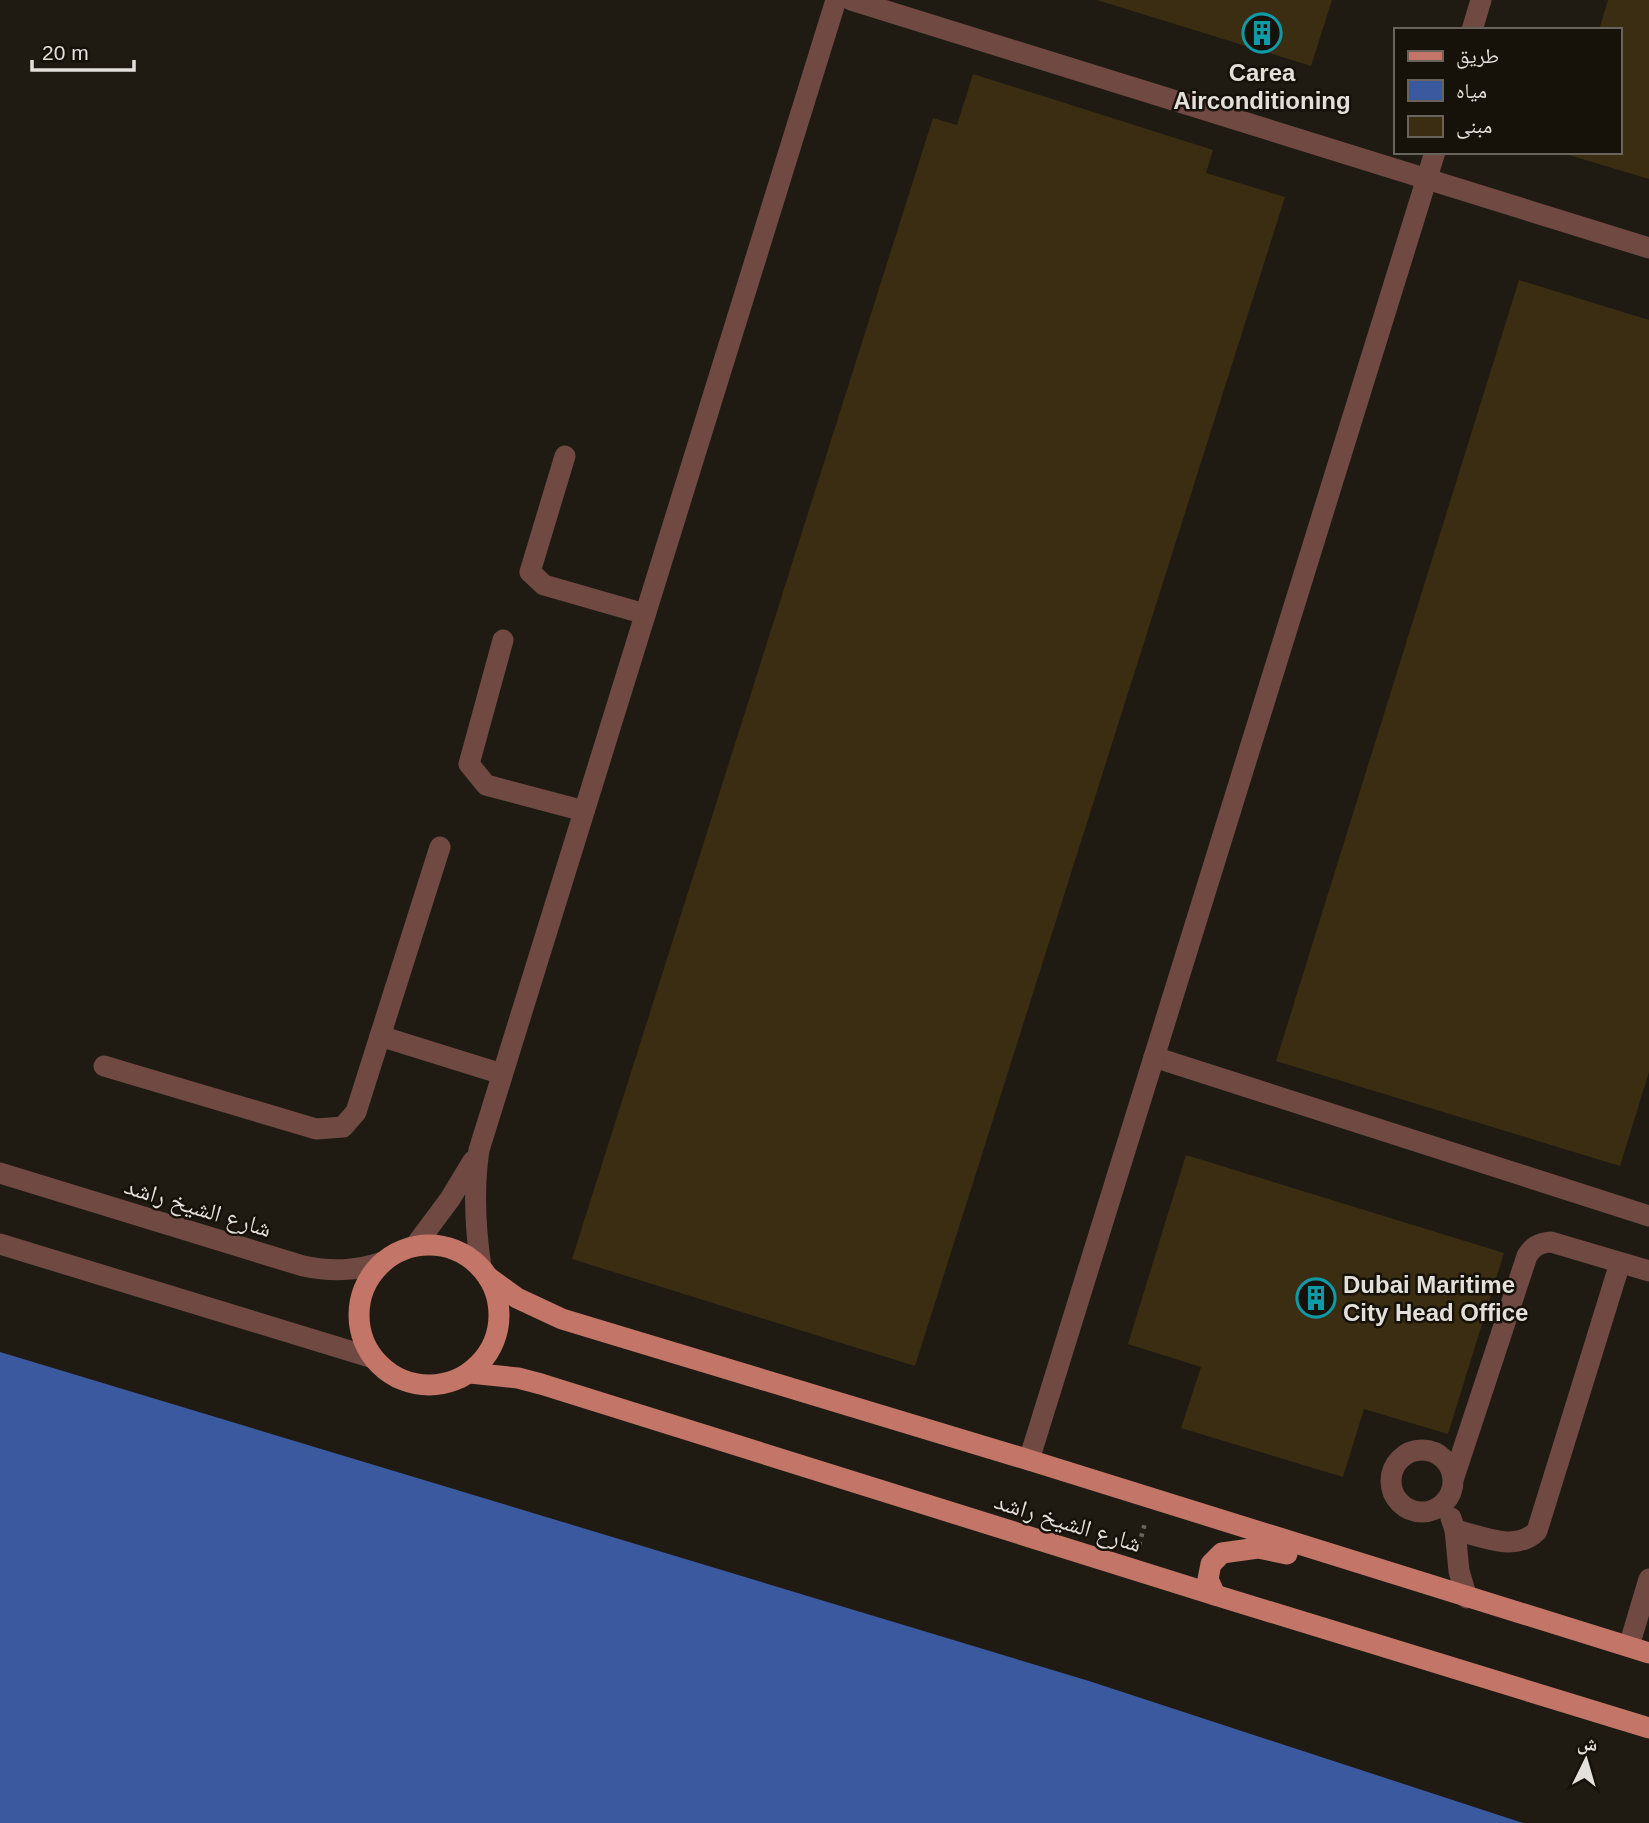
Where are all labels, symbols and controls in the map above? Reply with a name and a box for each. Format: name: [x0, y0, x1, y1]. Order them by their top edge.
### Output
building icon: Carea Airconditioning: [1241, 12, 1283, 54]
scale bar: [32, 28, 133, 72]
legend: [1394, 28, 1621, 154]
text: 20 m: [42, 41, 89, 64]
text: طريق: [1456, 44, 1499, 69]
place label: Carea Airconditioning: [1173, 59, 1351, 114]
text: مياه: [1456, 79, 1487, 102]
text: مبنى: [1456, 114, 1492, 139]
street label: شارع الشيخ راشد: [121, 1172, 275, 1244]
place label: Dubai Maritime City Head Office: [1343, 1271, 1528, 1326]
building icon: Dubai Maritime City Head Office: [1295, 1277, 1337, 1319]
street label: شارع الشيخ راشد: [991, 1487, 1145, 1559]
north arrow: [1551, 1725, 1621, 1795]
text: ش: [1576, 1732, 1598, 1756]

